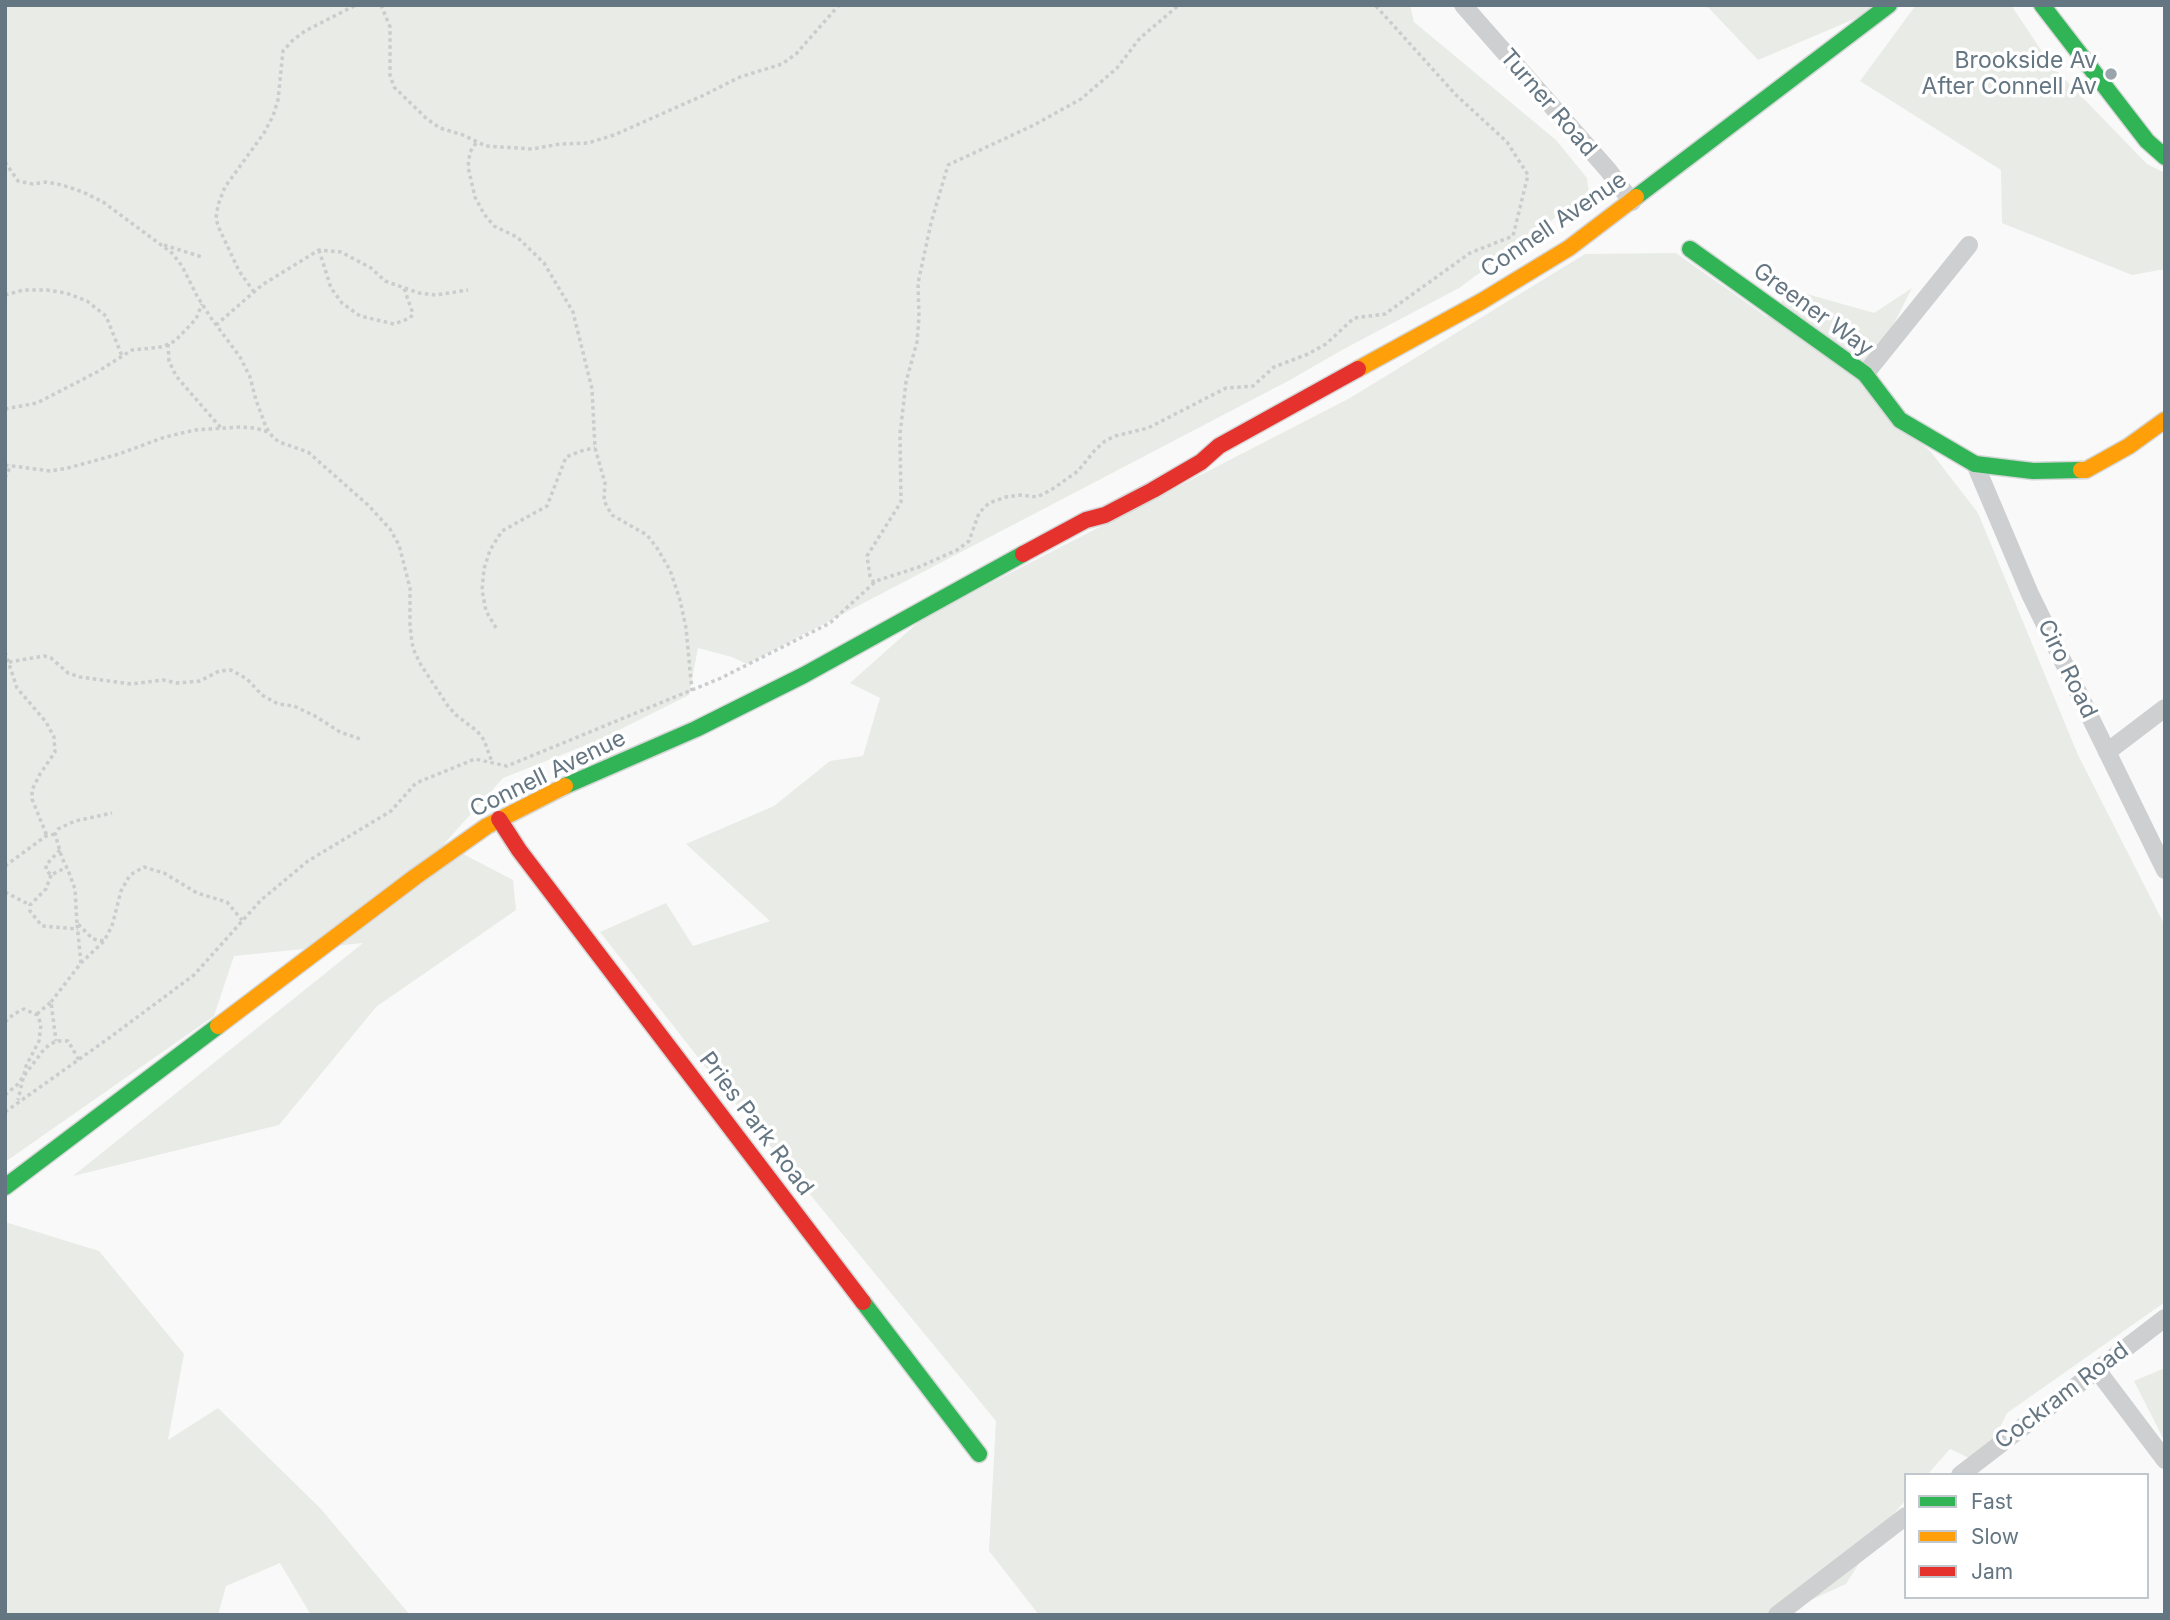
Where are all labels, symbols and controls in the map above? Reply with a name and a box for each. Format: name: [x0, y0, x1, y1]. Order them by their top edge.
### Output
street label: Turner Road: [1494, 44, 1602, 162]
place label: Brookside Av After Connell Av: [1922, 47, 2097, 101]
marker: Brookside Av After Connell Av: [2103, 66, 2119, 82]
street label: Connell Avenue: [1476, 166, 1632, 284]
street label: Greener Way: [1748, 257, 1878, 363]
street label: Ciro Road: [2031, 615, 2103, 723]
street label: Connell Avenue: [466, 724, 630, 824]
street label: Pries Park Road: [693, 1047, 819, 1201]
street label: Cockram Road: [1990, 1337, 2134, 1455]
legend: [1904, 1473, 2149, 1599]
text: Fast: [1971, 1489, 2013, 1514]
text: Slow: [1971, 1524, 2019, 1549]
text: Jam: [1971, 1559, 2013, 1584]

